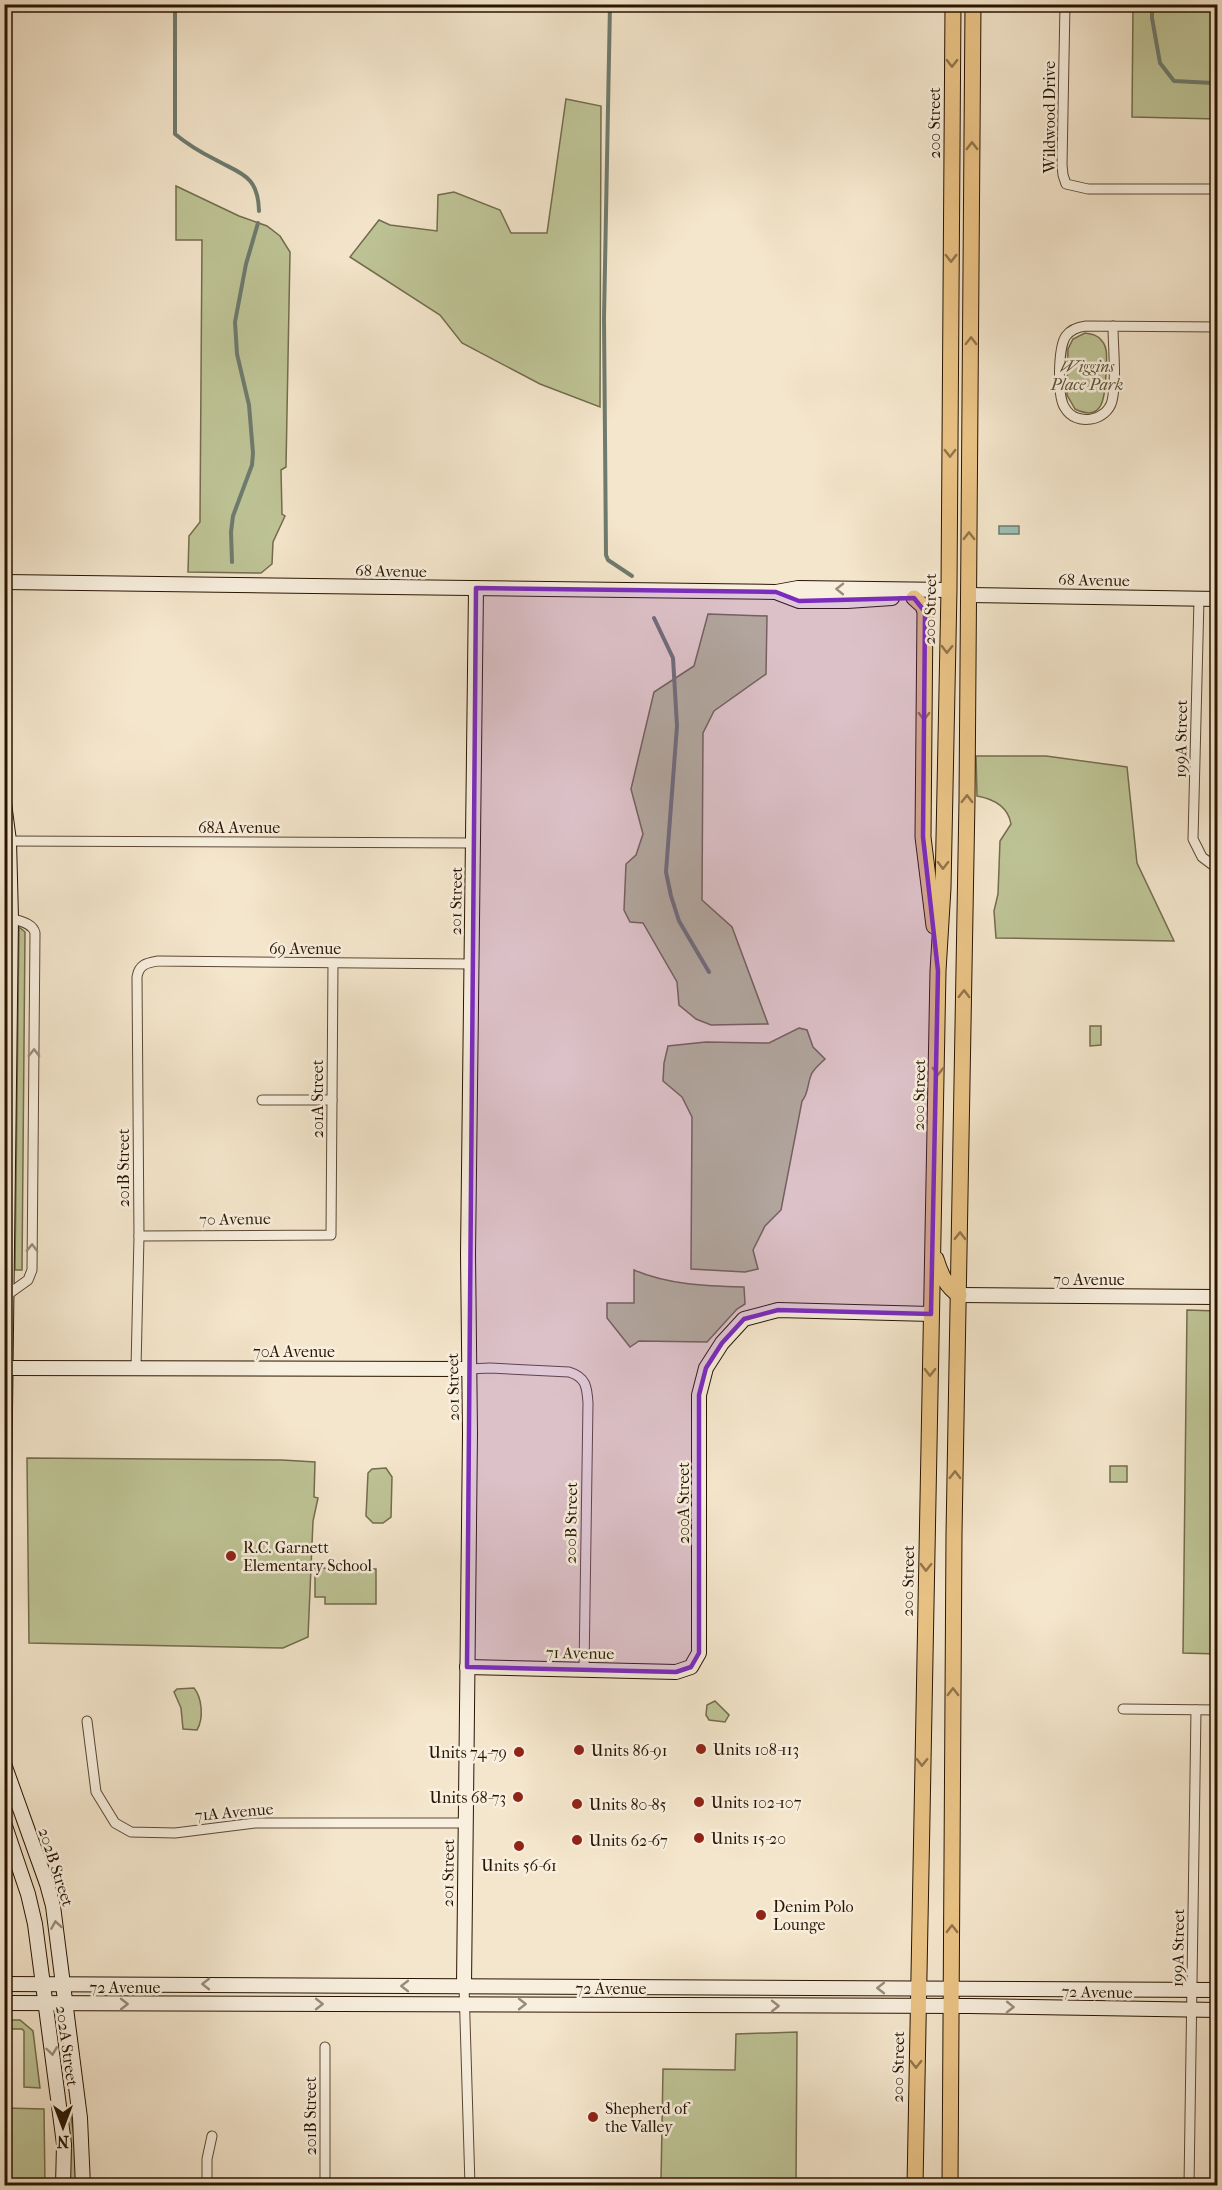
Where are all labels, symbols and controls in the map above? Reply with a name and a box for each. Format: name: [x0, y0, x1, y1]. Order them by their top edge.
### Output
one-way arrow: [946, 58, 958, 67]
street label: Wildwood Drive: [1040, 61, 1059, 174]
street label: 200 Street: [925, 87, 944, 159]
one-way arrow: [966, 142, 978, 151]
one-way arrow: [945, 253, 957, 262]
one-way arrow: [965, 337, 977, 346]
park label: Wiggins Place Park: [1050, 357, 1123, 394]
one-way arrow: [943, 448, 956, 457]
one-way arrow: [963, 532, 976, 541]
street label: 68 Avenue: [355, 561, 427, 581]
street label: 68 Avenue: [1058, 570, 1130, 590]
street label: 200 Street: [920, 573, 940, 645]
one-way arrow: [835, 583, 844, 595]
one-way arrow: [941, 644, 954, 653]
street label: 199A Street: [1171, 699, 1191, 778]
one-way arrow: [918, 711, 930, 720]
one-way arrow: [961, 795, 973, 804]
street label: 68A Avenue: [198, 818, 280, 837]
one-way arrow: [937, 860, 950, 869]
street label: 201 Street: [446, 866, 466, 935]
street label: 69 Avenue: [269, 939, 341, 958]
one-way arrow: [957, 990, 970, 999]
one-way arrow: [28, 1049, 40, 1058]
street label: 201A Street: [308, 1059, 327, 1138]
street label: 200 Street: [909, 1059, 929, 1131]
one-way arrow: [931, 1067, 944, 1076]
street label: 201B Street: [114, 1128, 133, 1207]
street label: 70 Avenue: [199, 1209, 271, 1229]
one-way arrow: [954, 1232, 966, 1241]
one-way arrow: [26, 1244, 38, 1253]
street label: 70 Avenue: [1053, 1270, 1125, 1289]
street label: 70A Avenue: [253, 1342, 335, 1361]
street label: 201 Street: [443, 1352, 463, 1421]
one-way arrow: [924, 1368, 936, 1377]
street label: 200A Street: [674, 1462, 693, 1544]
one-way arrow: [949, 1471, 961, 1480]
street label: 200B Street: [561, 1482, 581, 1564]
place label: R.C. Garnett Elementary School: [243, 1538, 372, 1575]
street label: 200 Street: [898, 1545, 918, 1617]
marker: R.C. Garnett Elementary School: [224, 1549, 238, 1563]
one-way arrow: [920, 1563, 932, 1572]
street label: 71 Avenue: [546, 1643, 614, 1663]
one-way arrow: [947, 1688, 959, 1697]
place label: Units 108-113: [713, 1740, 799, 1759]
place label: Units 86-91: [591, 1741, 667, 1760]
marker: Units 108-113: [694, 1742, 708, 1756]
place label: Units 74-79: [429, 1743, 507, 1762]
marker: Units 86-91: [572, 1743, 586, 1757]
marker: Units 74-79: [512, 1745, 526, 1759]
one-way arrow: [916, 1758, 928, 1767]
place label: Units 68-73: [429, 1788, 506, 1807]
marker: Units 68-73: [511, 1790, 525, 1804]
place label: Units 102-107: [711, 1793, 802, 1812]
place label: Units 80-85: [589, 1795, 666, 1814]
marker: Units 102-107: [692, 1795, 706, 1809]
marker: Units 80-85: [570, 1797, 584, 1811]
street label: 71A Avenue: [194, 1799, 274, 1825]
street label: 202B Street: [34, 1825, 78, 1909]
place label: Units 15-20: [711, 1829, 786, 1848]
place label: Units 62-67: [589, 1831, 668, 1850]
marker: Units 15-20: [692, 1831, 706, 1845]
marker: Units 62-67: [570, 1833, 584, 1847]
street label: 201 Street: [438, 1838, 458, 1907]
marker: Units 56-61: [512, 1839, 526, 1853]
place label: Units 56-61: [481, 1856, 557, 1875]
place label: Denim Polo Lounge: [773, 1897, 854, 1934]
marker: Denim Polo Lounge: [754, 1908, 768, 1922]
street label: 199A Street: [1168, 1908, 1188, 1987]
one-way arrow: [50, 1921, 63, 1931]
one-way arrow: [946, 1925, 958, 1934]
street label: 72 Avenue: [90, 1978, 161, 1997]
one-way arrow: [201, 1978, 210, 1990]
street label: 72 Avenue: [576, 1979, 647, 1998]
one-way arrow: [401, 1980, 410, 1992]
one-way arrow: [876, 1982, 885, 1994]
street label: 72 Avenue: [1061, 1982, 1133, 2002]
one-way arrow: [120, 1998, 129, 2010]
one-way arrow: [315, 1998, 324, 2010]
one-way arrow: [518, 1998, 527, 2010]
one-way arrow: [771, 2000, 780, 2012]
one-way arrow: [1006, 2001, 1015, 2013]
street label: 202A Street: [52, 2004, 82, 2088]
street label: 200 Street: [888, 2031, 908, 2103]
one-way arrow: [45, 2047, 57, 2056]
one-way arrow: [910, 2060, 923, 2069]
street label: 201B Street: [301, 2076, 320, 2155]
north arrow: [33, 2097, 93, 2157]
place label: Shepherd of the Valley: [605, 2099, 691, 2136]
marker: Shepherd of the Valley: [586, 2110, 600, 2124]
text: N: [56, 2132, 69, 2151]

